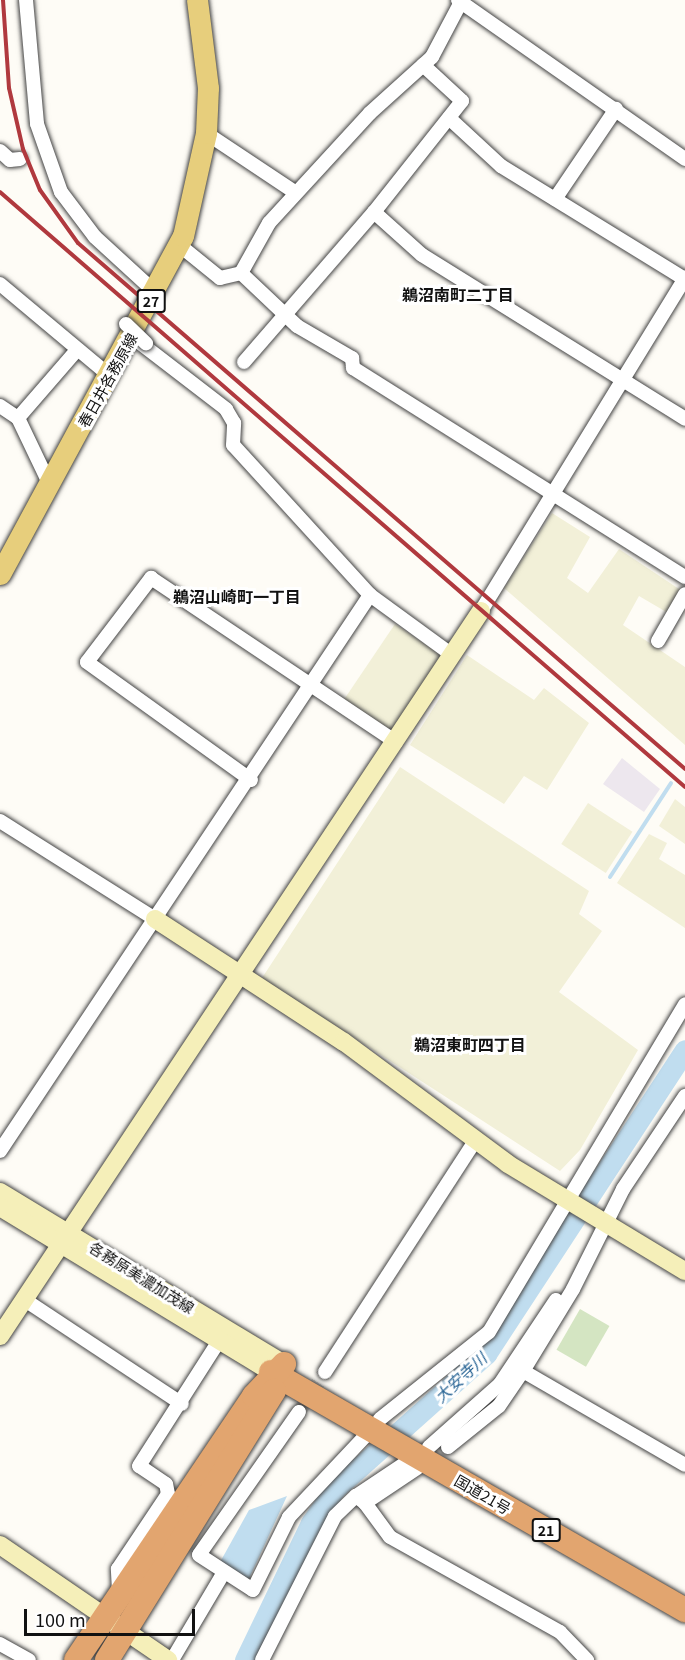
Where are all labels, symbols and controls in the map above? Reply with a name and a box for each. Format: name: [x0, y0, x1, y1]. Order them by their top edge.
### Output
district label: 鵜沼南町二丁目: [402, 284, 514, 304]
road number: 27: [136, 290, 166, 312]
street label: 春日井各務原線: [74, 330, 140, 430]
district label: 鵜沼山崎町一丁目: [173, 586, 301, 606]
district label: 鵜沼東町四丁目: [414, 1034, 526, 1054]
street label: 各務原美濃加茂線: [86, 1238, 198, 1316]
water label: 大安寺川: [430, 1348, 490, 1406]
street label: 国道21号: [452, 1471, 514, 1517]
road number: 21: [531, 1519, 561, 1541]
scale bar: [27, 1597, 198, 1635]
text: 100 m: [35, 1606, 86, 1632]

